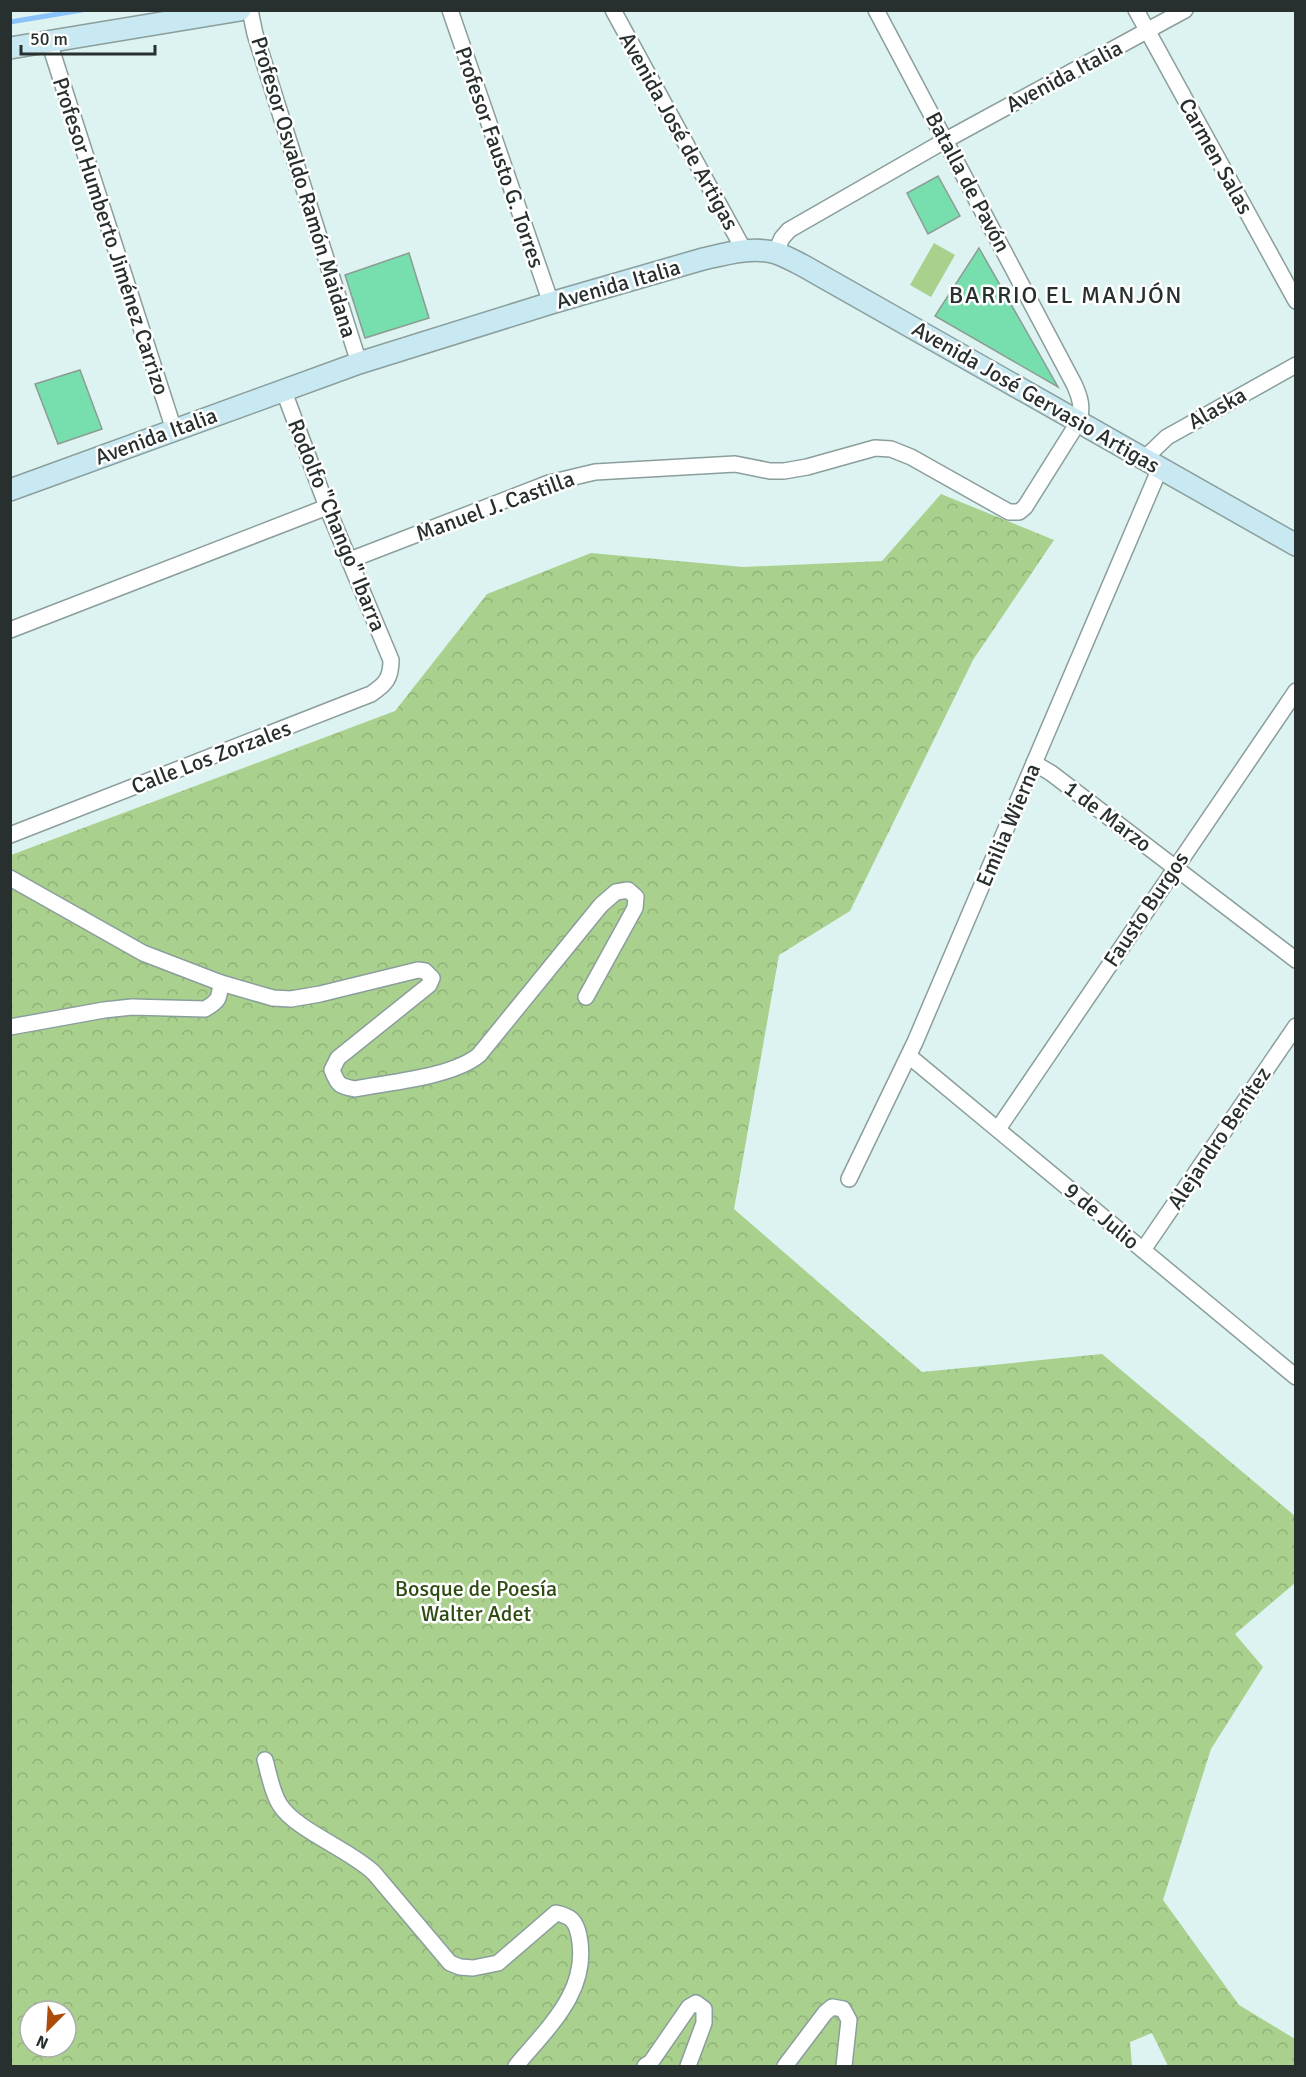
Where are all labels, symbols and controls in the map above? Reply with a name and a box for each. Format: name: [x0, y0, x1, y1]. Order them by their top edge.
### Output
scale bar: [21, 18, 154, 56]
street label: Avenida José de Artigas: [613, 27, 745, 235]
text: 50 m: [30, 28, 68, 50]
street label: Profesor Osvaldo Ramón Maidana: [245, 33, 363, 341]
street label: Avenida Italia: [1001, 34, 1127, 118]
street label: Profesor Fausto G. Torres: [449, 43, 551, 271]
street label: Profesor Humberto Jiménez Carrizo: [47, 74, 175, 398]
street label: Carmen Salas: [1173, 93, 1259, 219]
street label: Batalla de Pavón: [920, 107, 1016, 257]
street label: Avenida Italia: [553, 253, 683, 315]
district label: BARRIO EL MANJÓN: [949, 280, 1183, 310]
street label: Avenida José Gervasio Artigas: [907, 315, 1165, 479]
street label: Alaska: [1183, 381, 1251, 435]
street label: Avenida Italia: [91, 401, 221, 471]
street label: Rodolfo "Chango" Ibarra: [282, 415, 392, 635]
street label: Manuel J. Castilla: [412, 465, 578, 547]
street label: Calle Los Zorzales: [127, 714, 295, 800]
street label: Emilia Wierna: [970, 759, 1046, 891]
street label: 1 de Marzo: [1059, 774, 1157, 858]
street label: Fausto Burgos: [1098, 846, 1194, 972]
street label: Alejandro Benítez: [1161, 1062, 1277, 1214]
street label: 9 de Julio: [1059, 1177, 1145, 1255]
park label: Bosque de Poesía Walter Adet: [395, 1575, 557, 1627]
north arrow: [18, 1999, 78, 2059]
text: N: [33, 2030, 51, 2053]

